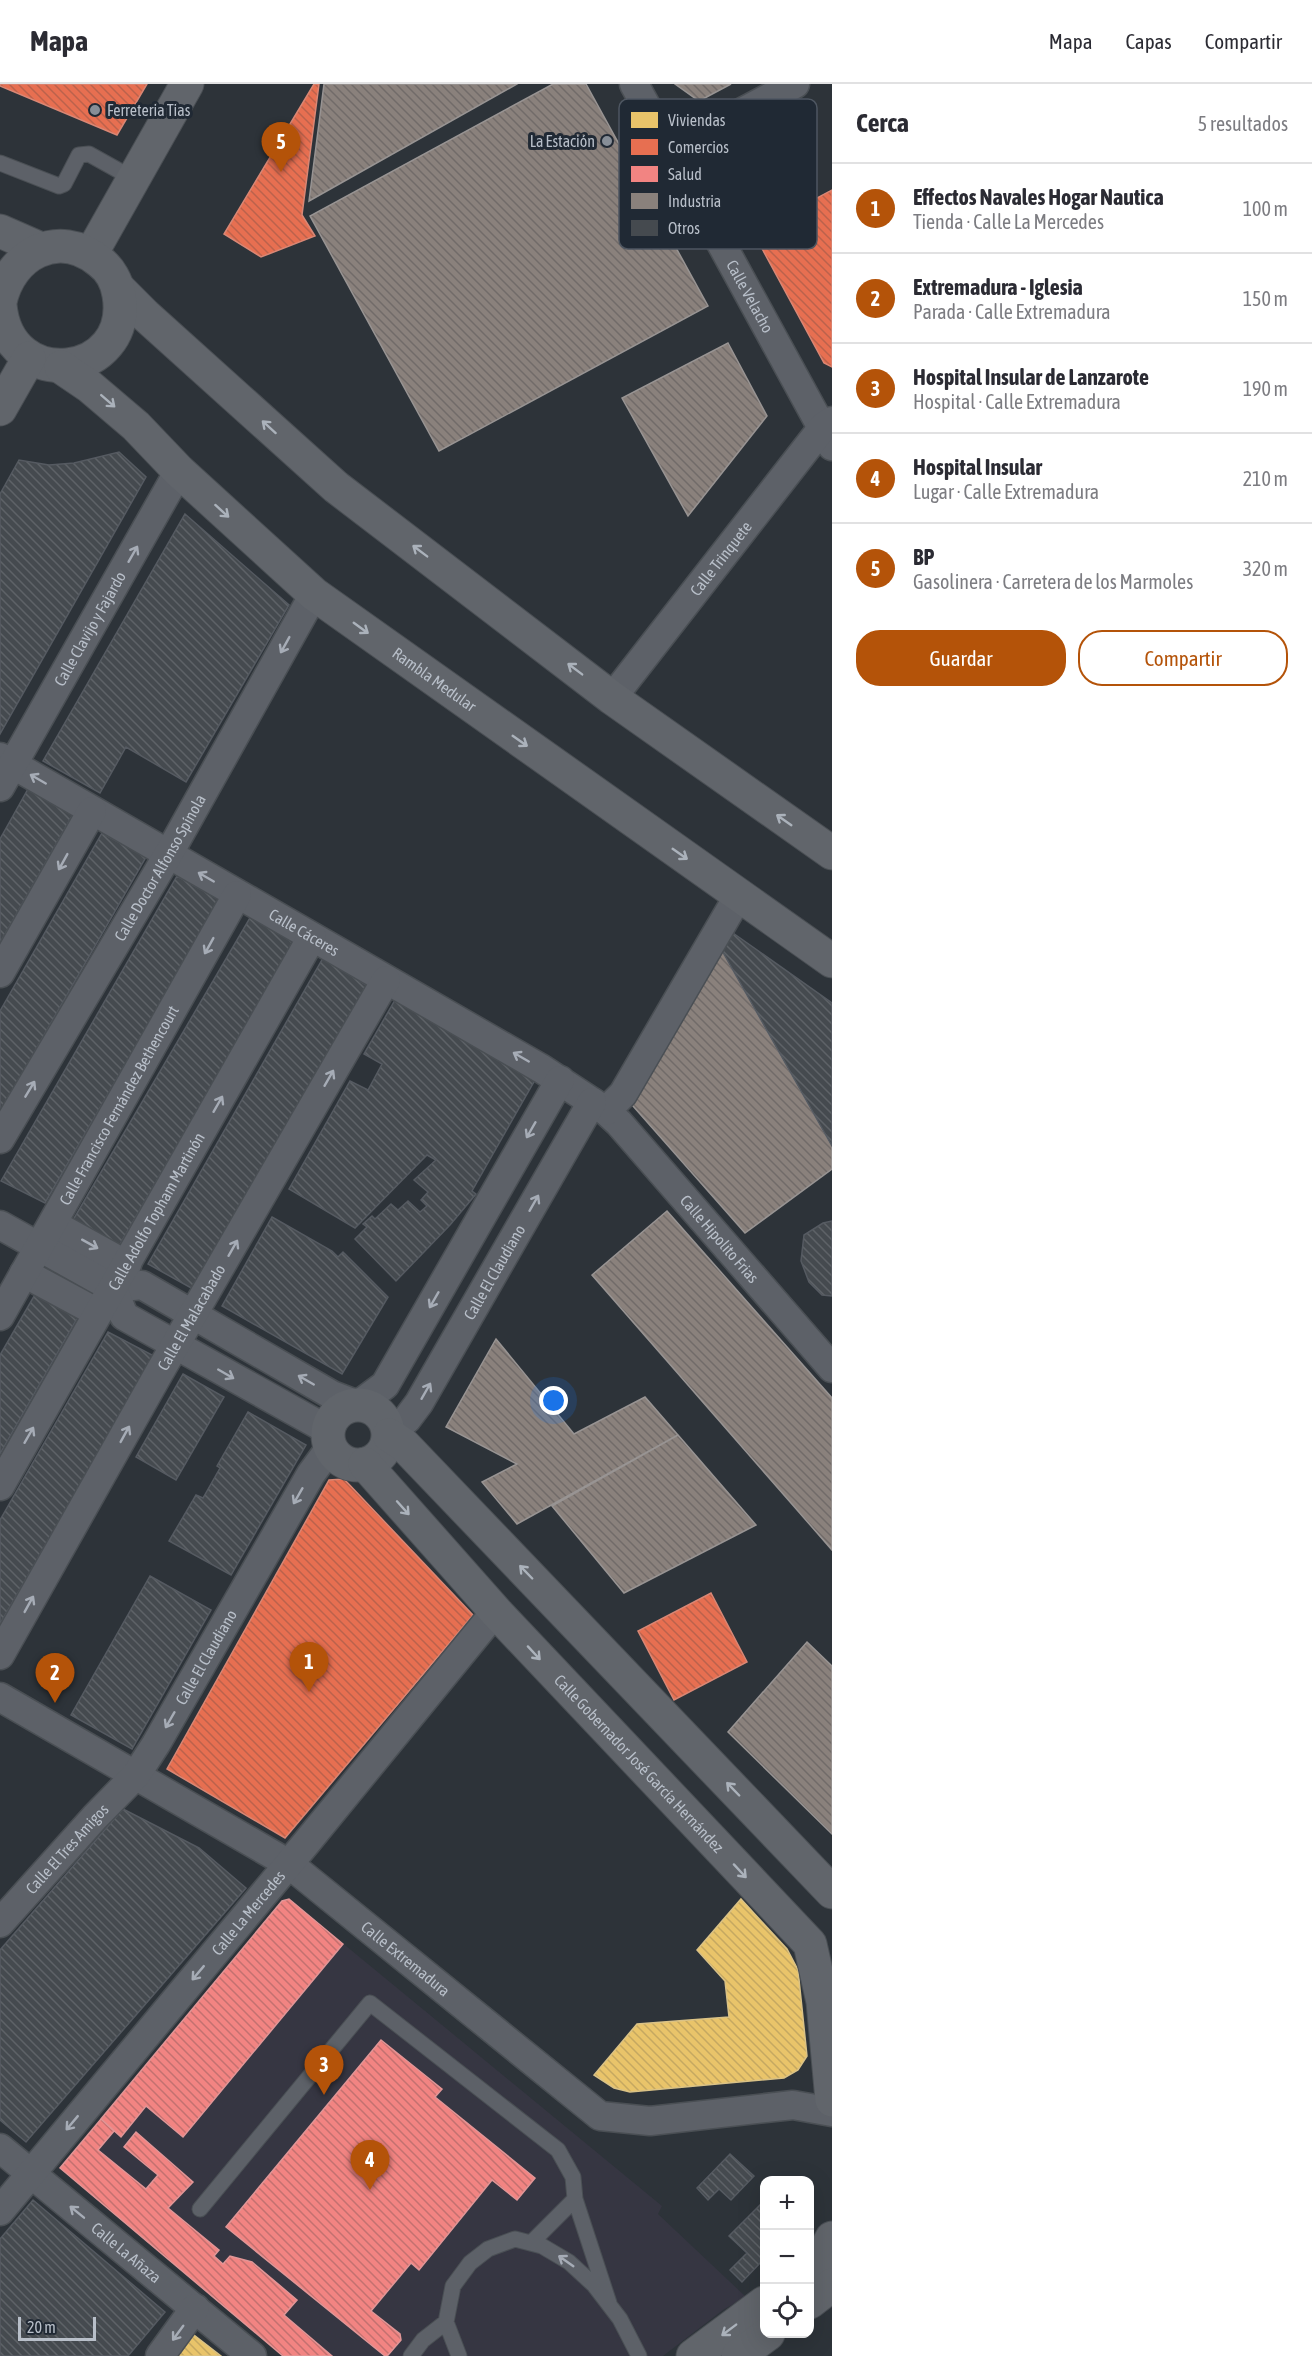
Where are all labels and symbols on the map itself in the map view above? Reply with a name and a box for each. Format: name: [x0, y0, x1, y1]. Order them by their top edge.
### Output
legend: [619, 99, 817, 249]
place label: Ferreteria Tias: [107, 101, 191, 119]
marker: Ferreteria Tias: [88, 103, 102, 117]
text: Viviendas: [668, 111, 726, 129]
pin: 5: [262, 122, 300, 172]
place label: La Estación: [530, 132, 595, 150]
marker: La Estación: [600, 134, 614, 148]
text: Comercios: [668, 138, 729, 156]
text: Salud: [668, 165, 702, 183]
text: Industria: [668, 192, 721, 210]
text: Otros: [668, 219, 700, 237]
street label: Calle Velacho: [723, 257, 777, 336]
one-way arrow: [100, 394, 115, 408]
one-way arrow: [262, 420, 277, 434]
one-way arrow: [214, 503, 229, 517]
street label: Calle Trinquete: [686, 518, 755, 599]
one-way arrow: [412, 544, 428, 557]
one-way arrow: [127, 546, 139, 563]
street label: Calle Clavijo y Fajardo: [50, 568, 129, 689]
one-way arrow: [353, 622, 369, 634]
one-way arrow: [279, 636, 291, 653]
street label: Rambla Medular: [389, 644, 480, 715]
one-way arrow: [567, 663, 583, 675]
one-way arrow: [512, 735, 528, 747]
one-way arrow: [29, 773, 47, 784]
street label: Calle Doctor Alfonso Spínola: [110, 791, 209, 944]
one-way arrow: [777, 813, 793, 826]
one-way arrow: [671, 848, 687, 860]
one-way arrow: [57, 852, 68, 870]
one-way arrow: [198, 871, 215, 883]
street label: Calle Cáceres: [266, 905, 343, 960]
one-way arrow: [203, 937, 215, 954]
street label: Calle Francisco Fernández Bethencourt: [56, 1002, 182, 1208]
one-way arrow: [513, 1051, 530, 1063]
one-way arrow: [323, 1070, 335, 1087]
one-way arrow: [24, 1081, 36, 1098]
one-way arrow: [212, 1096, 224, 1113]
one-way arrow: [525, 1121, 537, 1138]
street label: Calle Adolfo Topham Martinón: [104, 1129, 208, 1293]
street label: Calle Hipolito Frias: [677, 1191, 763, 1287]
one-way arrow: [529, 1195, 541, 1212]
street label: Calle El Claudiano: [460, 1222, 529, 1323]
one-way arrow: [81, 1238, 98, 1250]
one-way arrow: [228, 1239, 239, 1257]
street label: Calle El Malacabado: [154, 1261, 229, 1373]
one-way arrow: [427, 1291, 439, 1308]
one-way arrow: [217, 1368, 234, 1380]
one-way arrow: [298, 1373, 315, 1385]
one-way arrow: [421, 1382, 433, 1399]
your location: [539, 1386, 568, 1415]
one-way arrow: [119, 1426, 131, 1443]
one-way arrow: [23, 1427, 35, 1444]
one-way arrow: [292, 1487, 304, 1504]
one-way arrow: [396, 1501, 410, 1516]
one-way arrow: [519, 1565, 533, 1580]
one-way arrow: [23, 1596, 35, 1613]
street label: Calle El Claudiano: [172, 1607, 240, 1708]
pin: 1: [290, 1642, 328, 1692]
one-way arrow: [527, 1645, 542, 1660]
pin: 2: [36, 1654, 74, 1703]
street label: Calle Gobernador José García Hernández: [551, 1671, 728, 1856]
one-way arrow: [164, 1711, 176, 1728]
one-way arrow: [726, 1782, 741, 1797]
street label: Calle El Tres Amigos: [22, 1800, 112, 1897]
one-way arrow: [733, 1863, 748, 1878]
street label: Calle La Mercedes: [208, 1866, 289, 1959]
street label: Calle Extremadura: [358, 1917, 454, 2000]
one-way arrow: [191, 1965, 204, 1981]
pin: 3: [304, 2046, 344, 2095]
one-way arrow: [66, 2114, 79, 2130]
pin: 4: [350, 2140, 389, 2190]
one-way arrow: [70, 2205, 85, 2219]
street label: Calle La Añaza: [88, 2219, 165, 2286]
one-way arrow: [559, 2255, 575, 2267]
scale bar: [18, 2314, 96, 2342]
one-way arrow: [172, 2324, 184, 2340]
one-way arrow: [721, 2324, 737, 2336]

